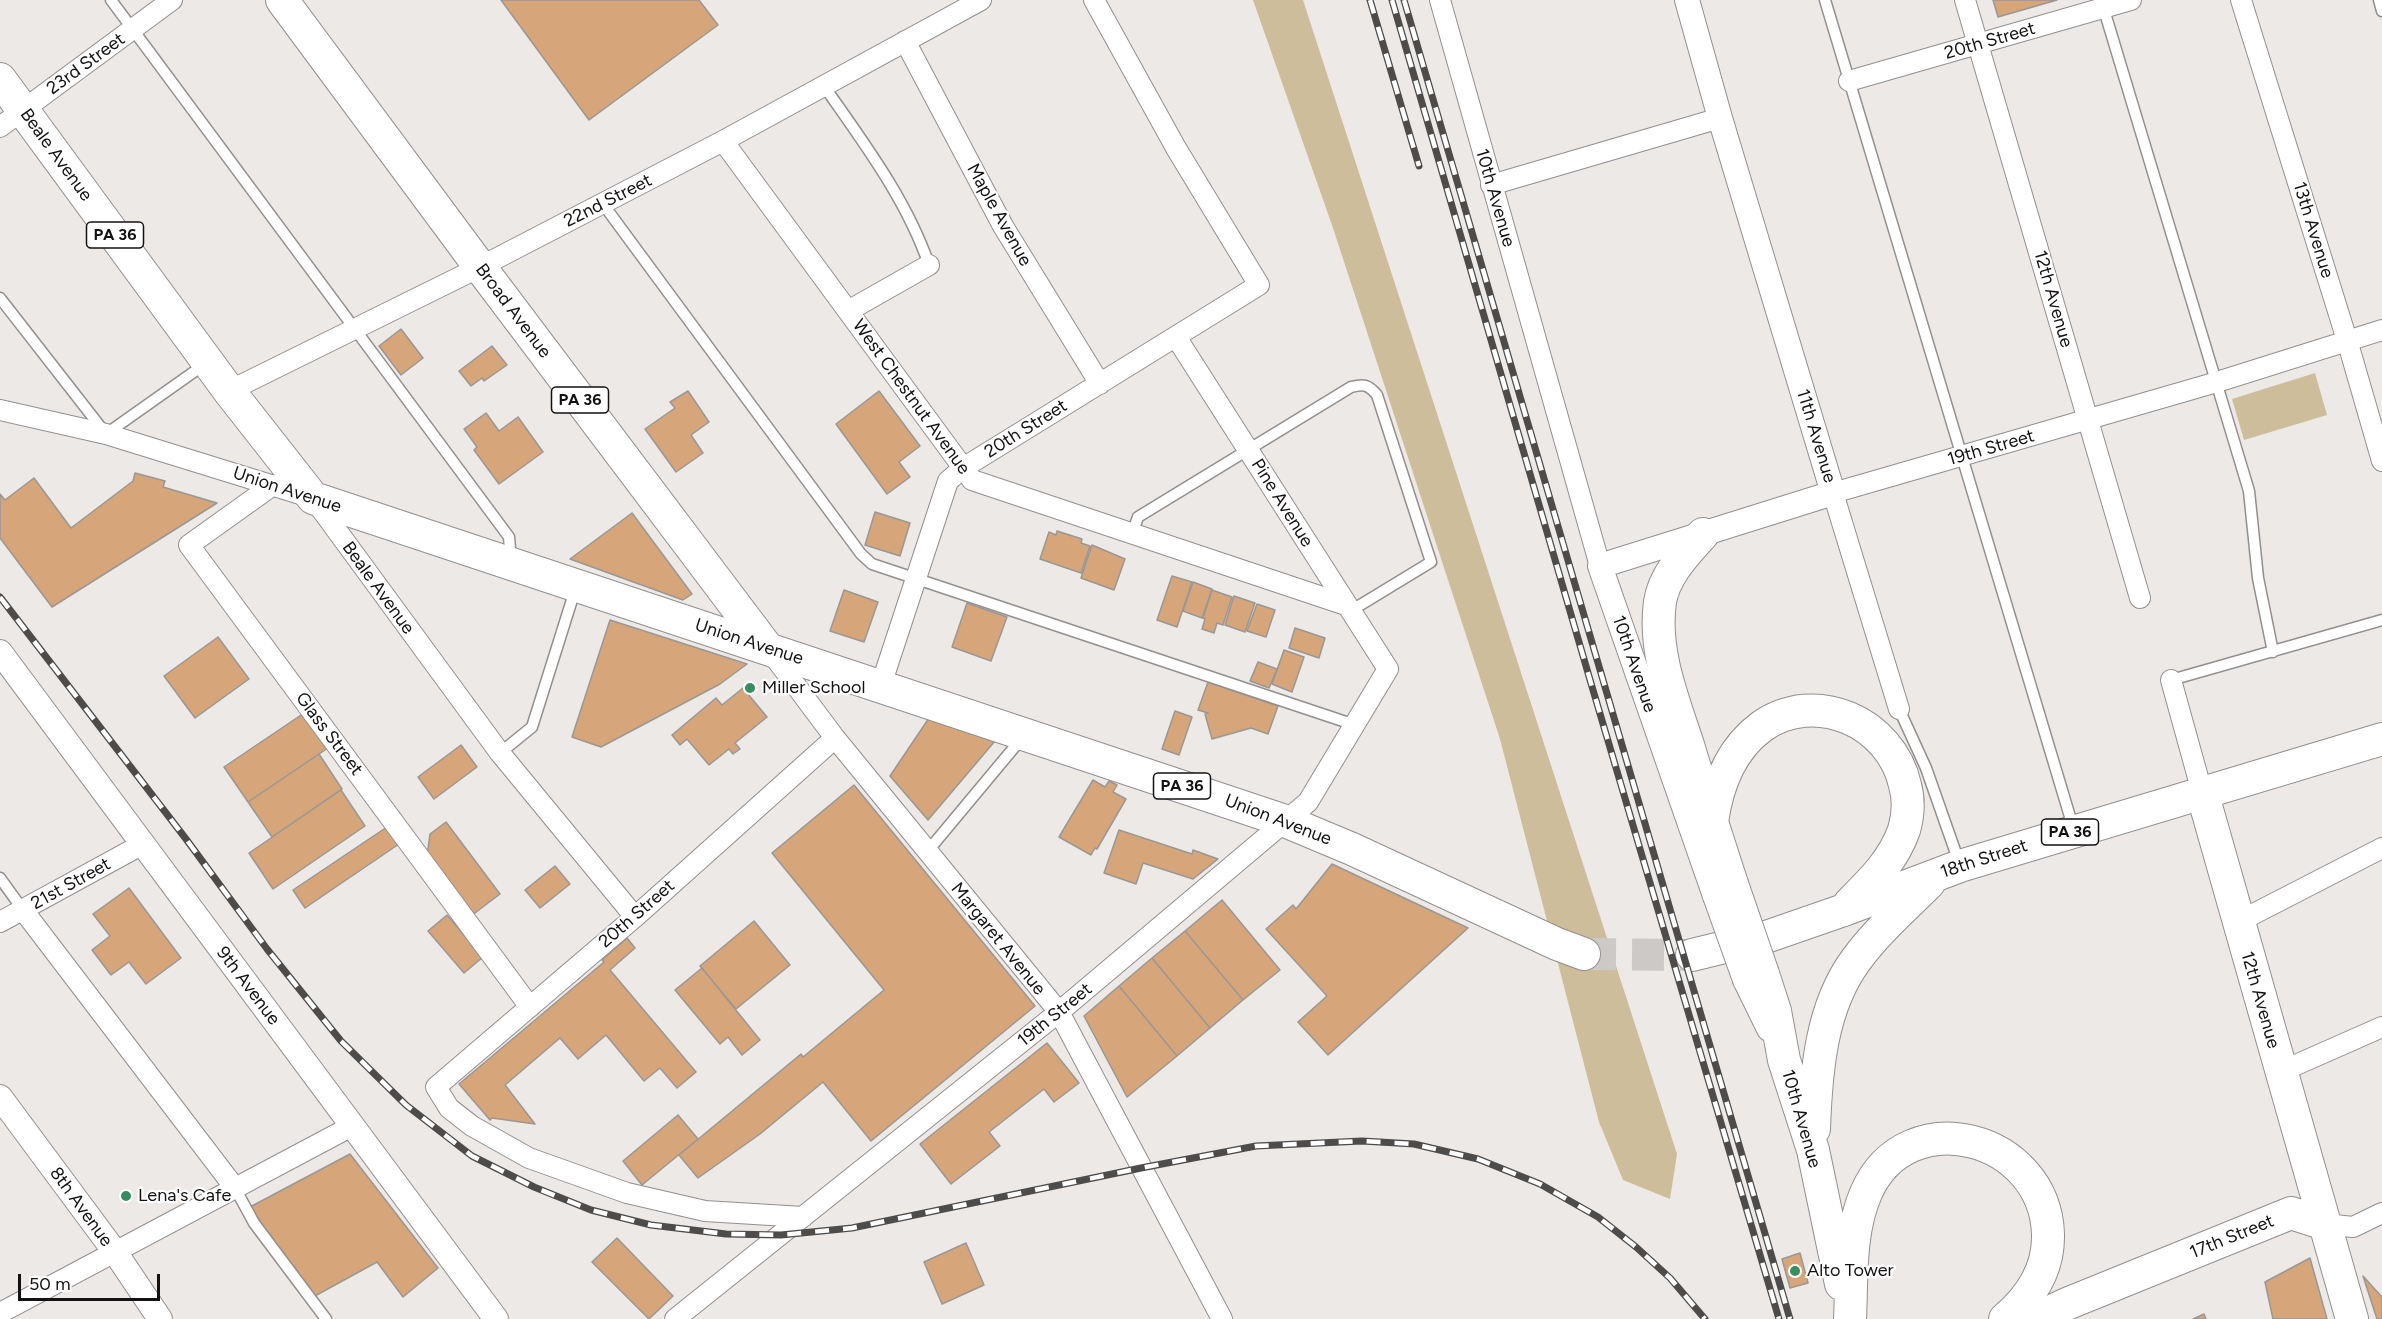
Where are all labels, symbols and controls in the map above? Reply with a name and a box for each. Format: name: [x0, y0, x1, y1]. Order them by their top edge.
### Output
street label: 20th Street: [1942, 18, 2038, 64]
street label: 23rd Street: [43, 28, 129, 100]
street label: Beale Avenue: [15, 105, 97, 205]
street label: 10th Avenue: [1471, 146, 1519, 250]
street label: Maple Avenue: [962, 160, 1036, 270]
street label: 22nd Street: [561, 170, 655, 232]
street label: 13th Avenue: [2288, 179, 2338, 281]
road number: PA 36: [86, 222, 144, 248]
street label: 12th Avenue: [2029, 248, 2077, 350]
street label: Broad Avenue: [471, 260, 555, 362]
street label: West Chestnut Avenue: [848, 315, 974, 479]
street label: 11th Avenue: [1791, 386, 1841, 486]
road number: PA 36: [552, 387, 608, 413]
street label: 20th Street: [981, 395, 1071, 463]
street label: 19th Street: [1945, 425, 2037, 471]
street label: Pine Avenue: [1246, 455, 1318, 551]
street label: Union Avenue: [230, 462, 344, 518]
street label: Beale Avenue: [337, 538, 419, 638]
street label: 10th Avenue: [1607, 613, 1661, 715]
street label: Union Avenue: [692, 614, 806, 670]
place label: Miller School: [762, 677, 865, 699]
marker: Miller School: [743, 681, 757, 695]
street label: Glass Street: [291, 688, 367, 780]
road number: PA 36: [1154, 773, 1210, 799]
street label: Union Avenue: [1222, 790, 1334, 850]
road number: PA 36: [2042, 819, 2098, 845]
street label: 18th Street: [1938, 835, 2030, 883]
street label: 21st Street: [27, 853, 115, 915]
street label: 20th Street: [595, 875, 679, 953]
street label: Margaret Avenue: [946, 878, 1050, 1000]
street label: 9th Avenue: [212, 943, 284, 1029]
street label: 12th Avenue: [2236, 949, 2284, 1051]
street label: 19th Street: [1013, 979, 1097, 1051]
street label: 10th Avenue: [1777, 1067, 1825, 1171]
street label: 8th Avenue: [45, 1163, 117, 1251]
place label: Lena's Cafe: [138, 1185, 231, 1207]
marker: Lena's Cafe: [119, 1189, 133, 1203]
street label: 17th Street: [2187, 1210, 2277, 1264]
place label: Alto Tower: [1807, 1260, 1894, 1282]
scale bar: [21, 1262, 164, 1300]
marker: Alto Tower: [1788, 1264, 1802, 1278]
text: 50 m: [29, 1273, 71, 1295]

